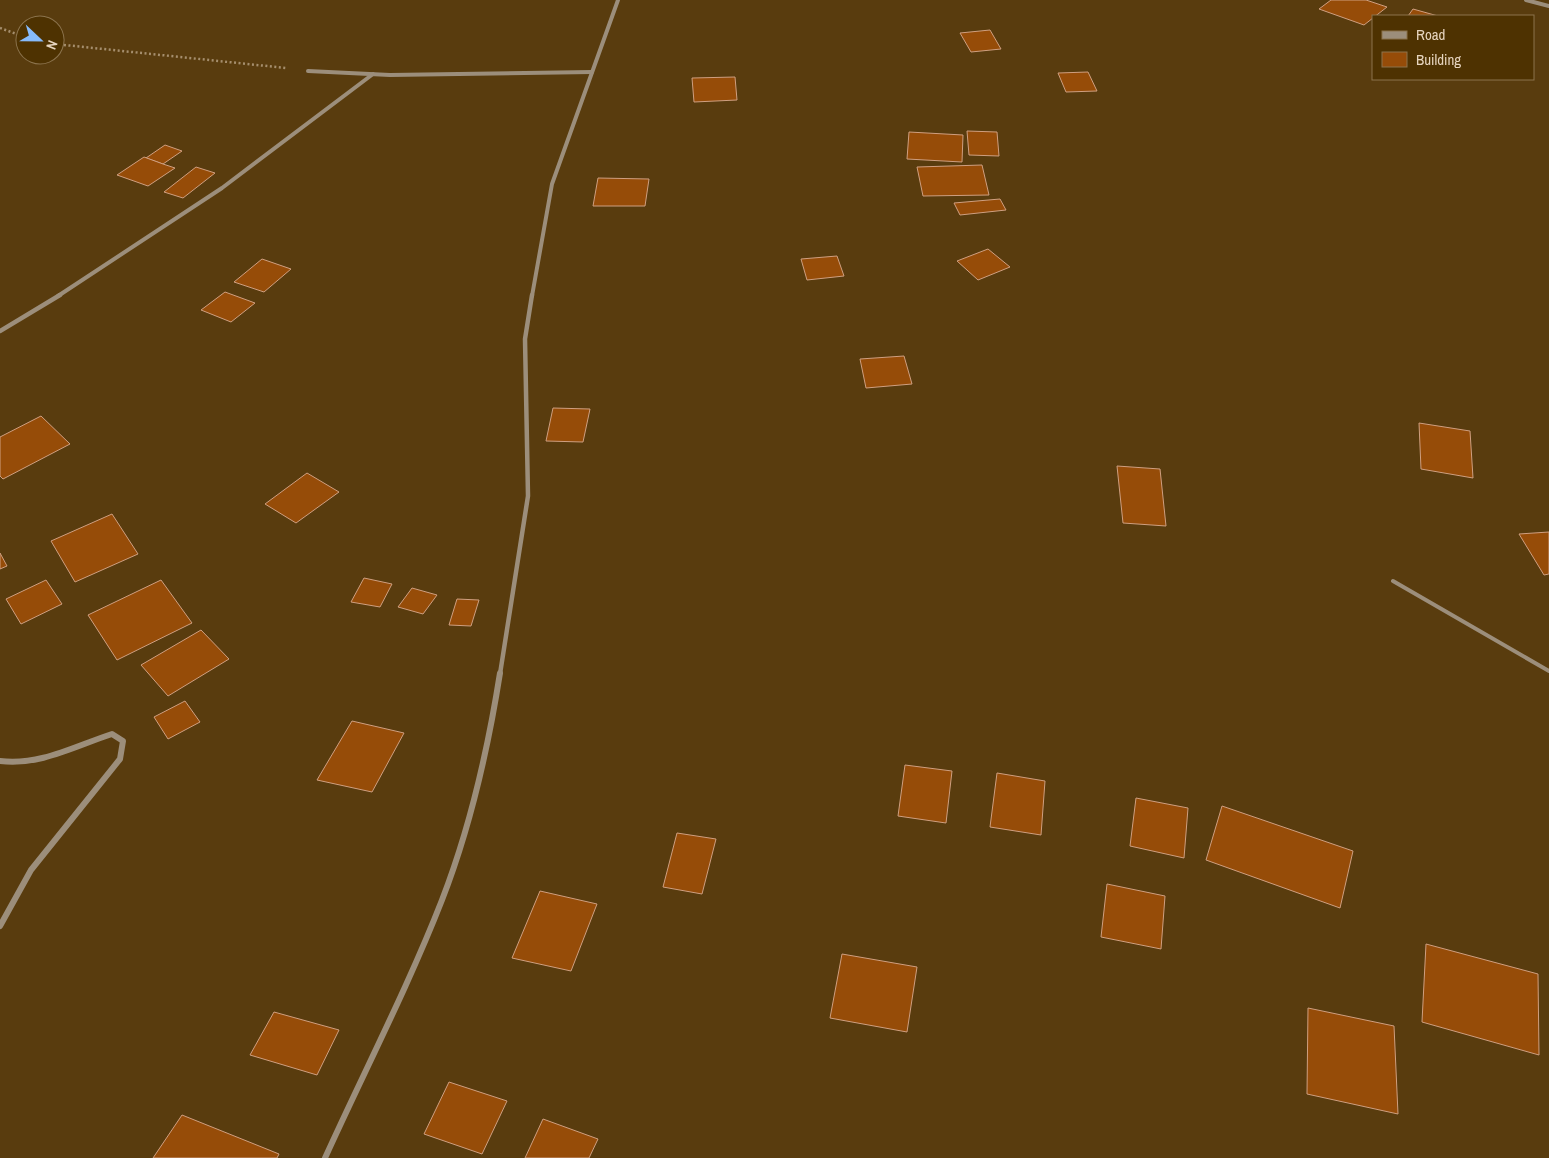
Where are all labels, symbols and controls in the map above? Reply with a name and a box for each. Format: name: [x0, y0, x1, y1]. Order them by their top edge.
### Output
north arrow: [15, 15, 65, 65]
legend: [1372, 15, 1534, 80]
text: Road: [1416, 24, 1445, 45]
text: N: [42, 38, 62, 52]
text: Building: [1416, 49, 1461, 70]

